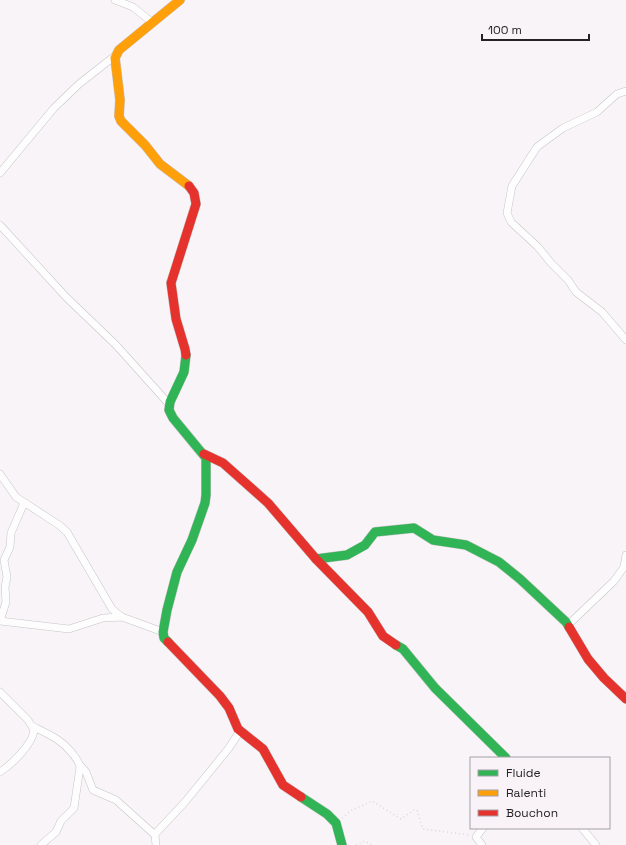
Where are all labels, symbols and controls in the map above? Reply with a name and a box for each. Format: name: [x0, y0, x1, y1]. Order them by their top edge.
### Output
scale bar: [482, 16, 589, 42]
text: 100 m: [488, 22, 522, 38]
legend: [470, 757, 610, 829]
text: Fluide: [506, 765, 541, 781]
text: Ralenti: [506, 785, 546, 801]
text: Bouchon: [506, 805, 558, 821]

